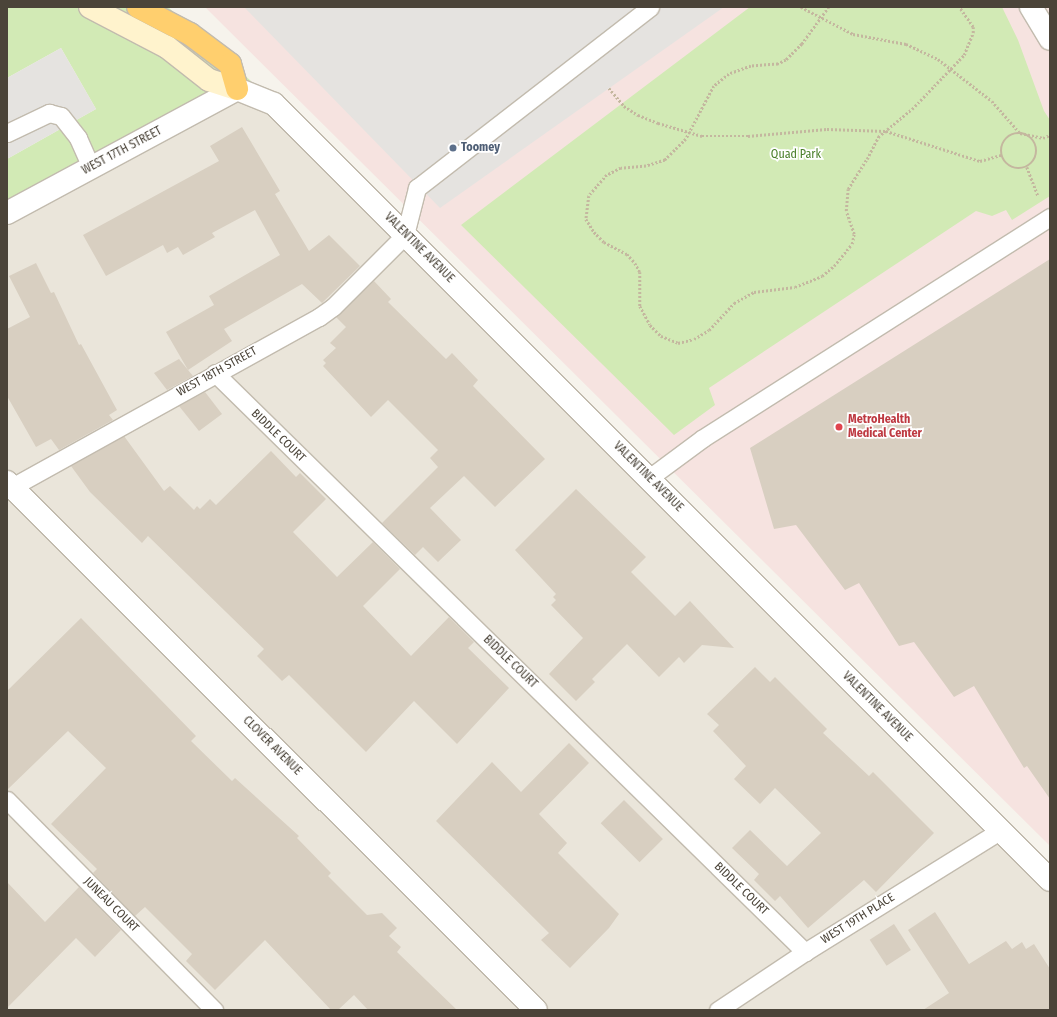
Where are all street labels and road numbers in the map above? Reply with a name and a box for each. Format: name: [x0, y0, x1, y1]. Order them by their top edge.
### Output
street label: WEST 17TH STREET: [80, 124, 164, 178]
street label: VALENTINE AVENUE: [381, 210, 457, 286]
street label: WEST 18TH STREET: [174, 344, 260, 400]
street label: BIDDLE COURT: [248, 407, 308, 465]
street label: VALENTINE AVENUE: [610, 439, 686, 515]
street label: BIDDLE COURT: [480, 633, 540, 691]
street label: VALENTINE AVENUE: [839, 669, 915, 745]
street label: CLOVER AVENUE: [240, 714, 304, 778]
street label: BIDDLE COURT: [711, 860, 771, 918]
street label: JUNEAU COURT: [81, 875, 141, 935]
street label: WEST 19TH PLACE: [819, 891, 897, 947]

